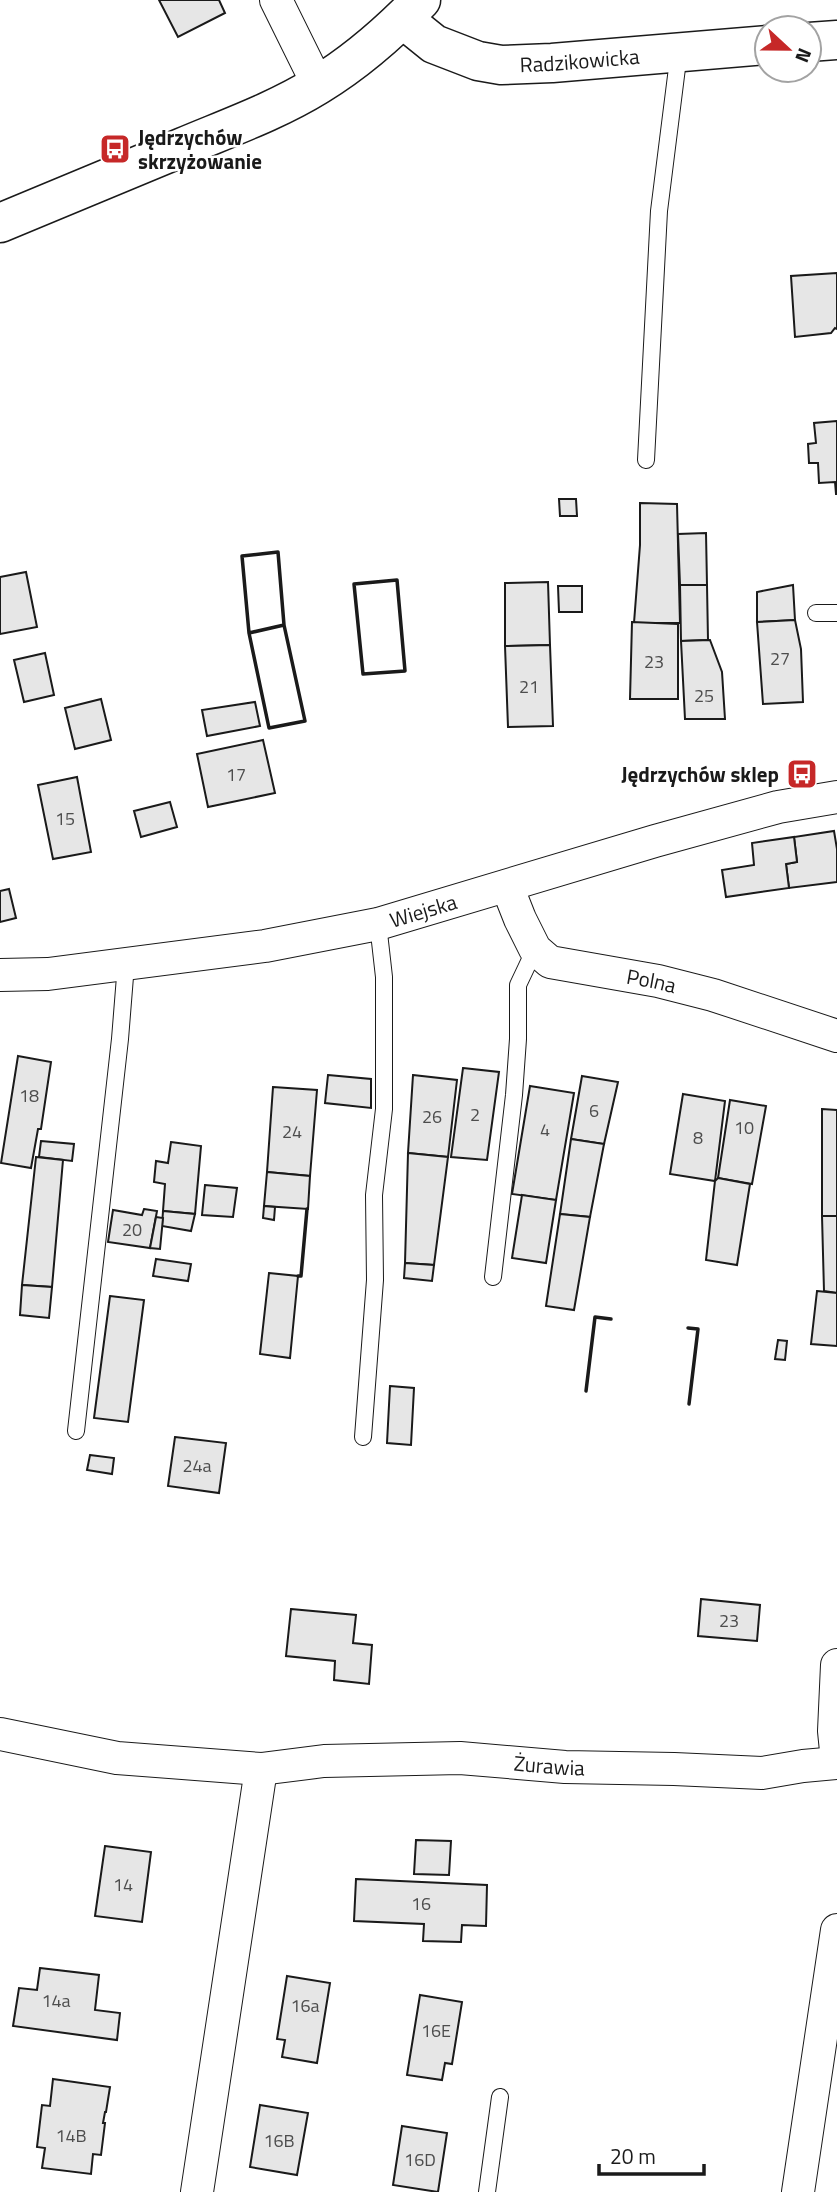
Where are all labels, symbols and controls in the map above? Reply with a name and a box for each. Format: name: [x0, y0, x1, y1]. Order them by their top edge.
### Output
north arrow: [753, 14, 823, 84]
street label: Radzikowicka: [519, 40, 641, 80]
text: N: [788, 44, 820, 67]
place label: Jędrzychów skrzyżowanie: [138, 121, 262, 177]
bus stop icon: Jędrzychów skrzyżowanie: [98, 132, 132, 166]
house number: 27: [770, 645, 790, 672]
house number: 23: [644, 648, 664, 675]
house number: 21: [519, 673, 539, 700]
house number: 25: [694, 682, 714, 709]
bus stop icon: Jędrzychów sklep: [785, 757, 819, 791]
place label: Jędrzychów sklep: [621, 758, 779, 790]
house number: 17: [226, 761, 246, 788]
house number: 15: [55, 805, 75, 832]
street label: Wiejska: [386, 885, 461, 936]
street label: Polna: [624, 960, 680, 1001]
house number: 18: [19, 1082, 39, 1109]
house number: 6: [589, 1097, 599, 1124]
house number: 2: [470, 1101, 480, 1128]
house number: 26: [422, 1103, 442, 1130]
house number: 10: [734, 1114, 754, 1141]
house number: 4: [540, 1116, 550, 1143]
house number: 24: [282, 1118, 302, 1145]
house number: 8: [693, 1124, 703, 1151]
house number: 20: [122, 1216, 142, 1243]
house number: 24a: [182, 1452, 212, 1479]
house number: 23: [719, 1607, 739, 1634]
street label: Żurawia: [512, 1747, 586, 1783]
house number: 14: [113, 1871, 133, 1898]
house number: 16: [411, 1890, 431, 1917]
house number: 14a: [41, 1987, 71, 2014]
house number: 16a: [290, 1992, 320, 2019]
house number: 16E: [421, 2017, 451, 2044]
house number: 14B: [55, 2122, 87, 2149]
house number: 16B: [263, 2127, 295, 2154]
scale bar: [599, 2132, 704, 2176]
text: 20 m: [610, 2140, 656, 2172]
house number: 16D: [404, 2146, 436, 2173]

